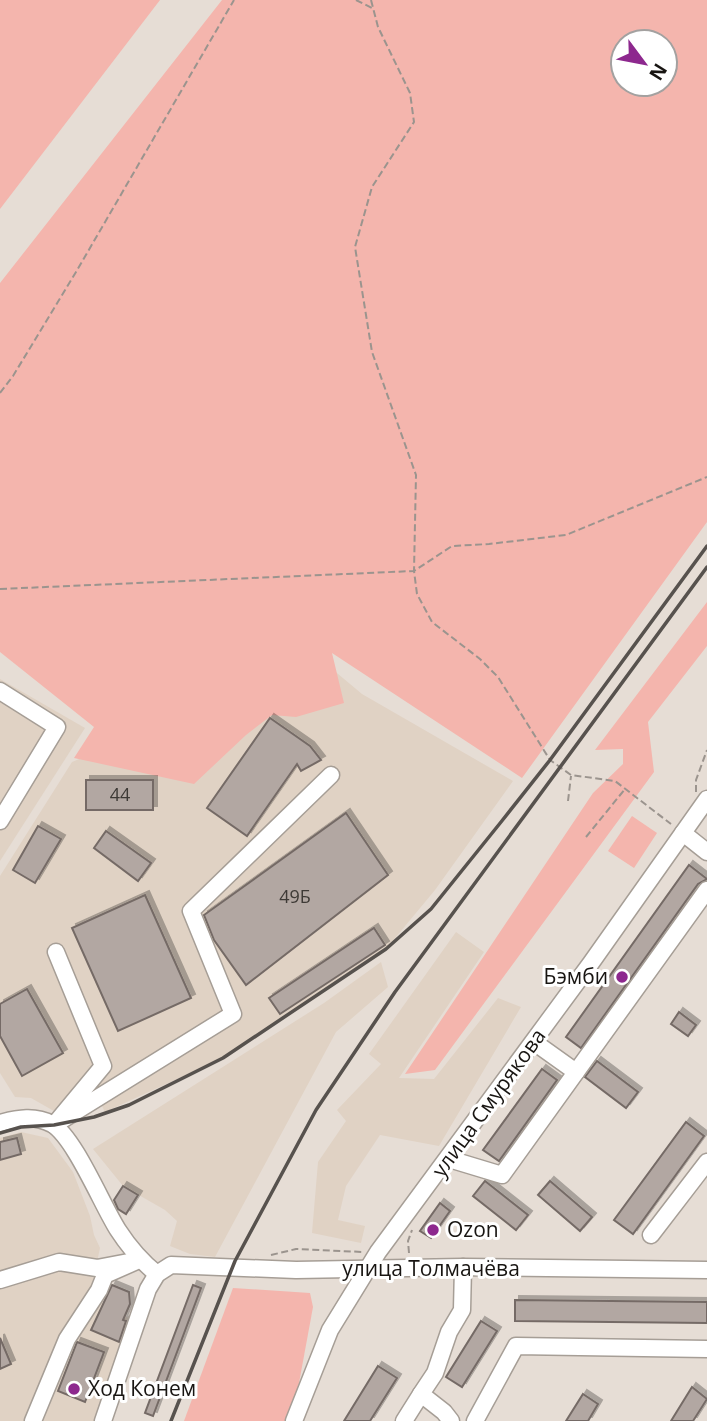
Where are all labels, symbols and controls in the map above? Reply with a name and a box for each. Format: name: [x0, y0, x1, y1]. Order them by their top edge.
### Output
north arrow: [609, 28, 679, 98]
text: N: [643, 59, 674, 85]
house number: 44: [110, 782, 130, 806]
house number: 49Б: [279, 884, 311, 908]
place label: Бэмби: [544, 962, 608, 990]
marker: Бэмби: [614, 969, 630, 985]
street label: улица Смурякова: [425, 1023, 552, 1182]
place label: Ozon: [447, 1215, 499, 1243]
marker: Ozon: [425, 1222, 441, 1238]
street label: улица Толмачёва: [342, 1254, 520, 1282]
place label: Ход Конем: [88, 1374, 196, 1402]
marker: Ход Конем: [66, 1381, 82, 1397]

